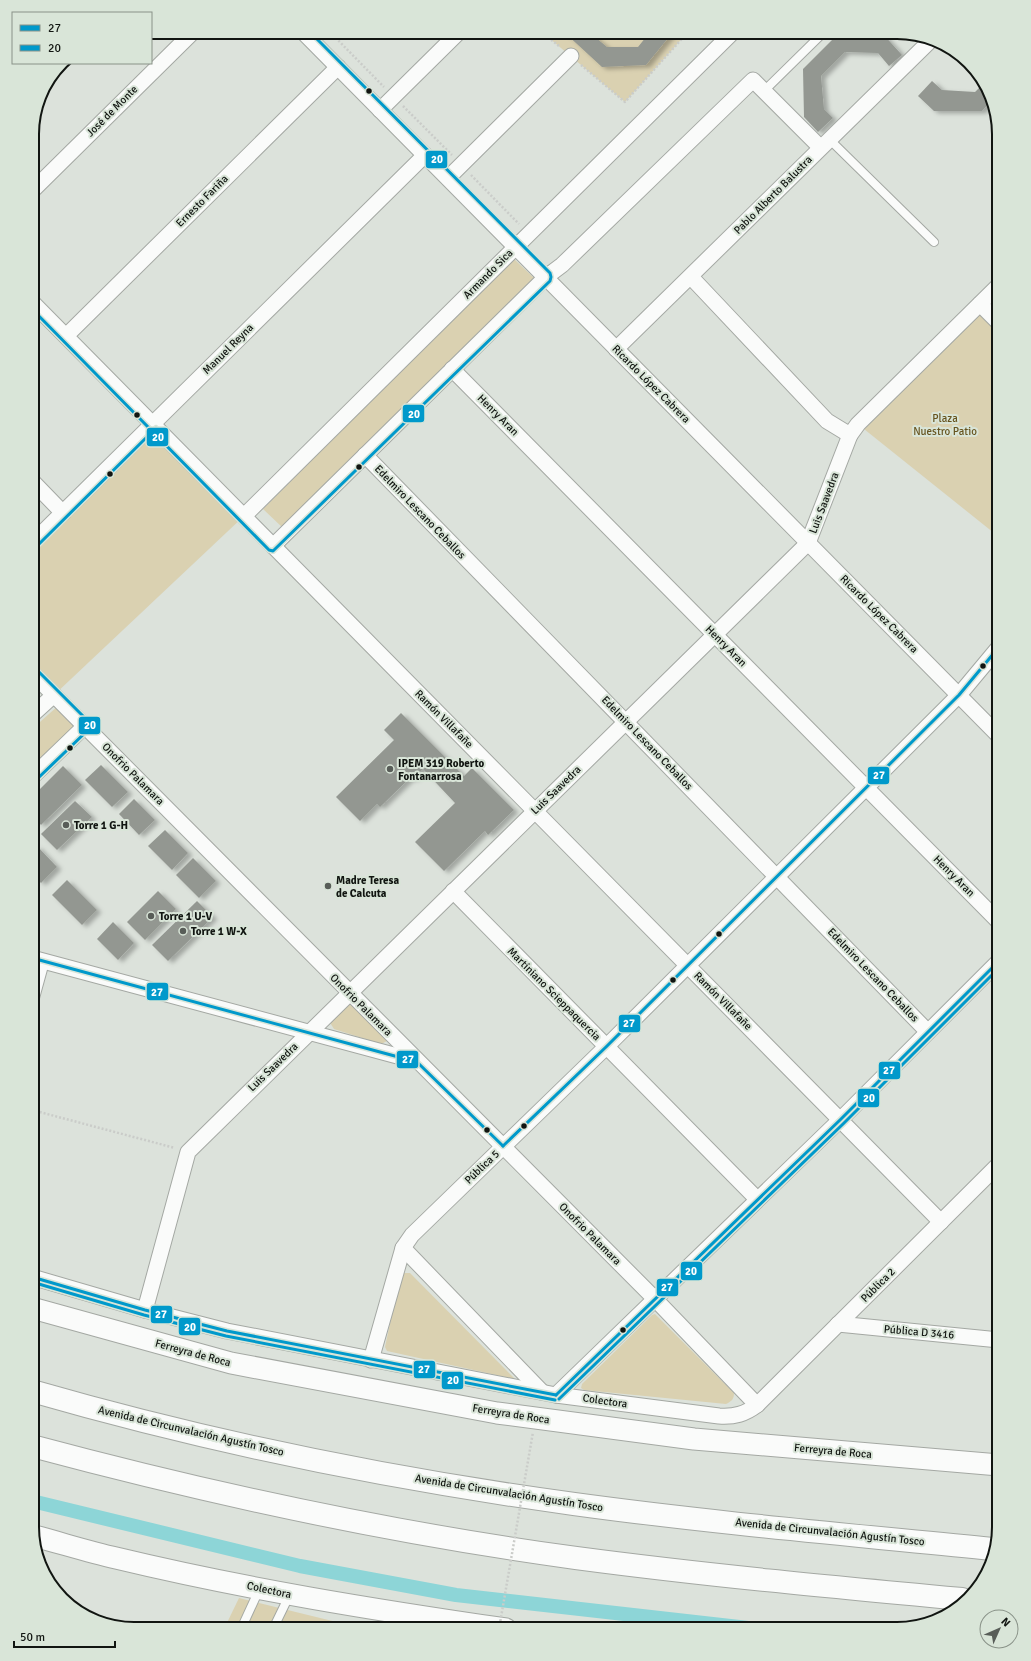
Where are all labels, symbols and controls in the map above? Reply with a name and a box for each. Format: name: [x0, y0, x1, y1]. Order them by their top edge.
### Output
legend: [12, 12, 152, 64]
text: 27: [48, 21, 61, 36]
text: 20: [48, 41, 61, 56]
street label: José de Monte: [84, 83, 140, 139]
unlabelled marker: [364, 86, 374, 96]
line badge: 20: [425, 150, 448, 169]
text: 20: [431, 153, 443, 166]
street label: Pablo Alberto Balustra: [731, 153, 815, 237]
street label: Ernesto Fariña: [173, 172, 231, 230]
street label: Armando Sica: [460, 246, 516, 302]
street label: Manuel Reyna: [200, 321, 256, 377]
street label: Ricardo López Cabrera: [609, 342, 693, 426]
street label: Henry Aran: [475, 392, 521, 438]
line badge: 20: [402, 404, 425, 423]
text: 20: [408, 408, 420, 421]
unlabelled marker: [132, 410, 142, 420]
park label: Plaza Nuestro Patio: [913, 412, 977, 438]
line badge: 20: [146, 427, 169, 447]
text: 20: [152, 431, 164, 444]
unlabelled marker: [354, 462, 364, 472]
street label: Edelmiro Lescano Ceballos: [372, 462, 468, 562]
unlabelled marker: [105, 469, 115, 479]
street label: Luis Saavedra: [806, 470, 842, 535]
street label: Ricardo López Cabrera: [837, 572, 921, 656]
street label: Henry Aran: [703, 623, 749, 669]
unlabelled marker: [978, 661, 988, 671]
street label: Ramón Villafañe: [412, 687, 476, 751]
street label: Edelmiro Lescano Ceballos: [599, 693, 695, 793]
line badge: 20: [78, 716, 101, 735]
text: 20: [84, 719, 96, 732]
street label: Onofrio Palamara: [99, 740, 167, 808]
unlabelled marker: [65, 743, 75, 753]
place label: IPEM 319 Roberto Fontanarrosa: [398, 757, 485, 783]
street label: Luis Saavedra: [528, 763, 584, 817]
marker: IPEM 319 Roberto Fontanarrosa: [385, 764, 395, 774]
line badge: 27: [867, 766, 890, 785]
text: 27: [873, 769, 885, 782]
place label: Torre 1 G-H: [74, 819, 128, 832]
marker: Torre 1 G-H: [61, 820, 71, 830]
street label: Henry Aran: [931, 853, 977, 899]
place label: Madre Teresa de Calcuta: [336, 874, 399, 900]
marker: Madre Teresa de Calcuta: [323, 881, 333, 891]
place label: Torre 1 U-V: [159, 910, 212, 923]
marker: Torre 1 U-V: [146, 911, 156, 921]
place label: Torre 1 W-X: [191, 925, 247, 938]
street label: Edelmiro Lescano Ceballos: [825, 925, 921, 1025]
marker: Torre 1 W-X: [178, 926, 188, 936]
unlabelled marker: [714, 929, 724, 939]
street label: Martíniano Scieppaquercia: [505, 945, 604, 1044]
street label: Ramón Villafañe: [691, 969, 755, 1033]
street label: Onofrio Palamara: [327, 971, 395, 1039]
unlabelled marker: [668, 975, 678, 985]
line badge: 27: [146, 982, 169, 1001]
text: 27: [151, 986, 163, 999]
line badge: 27: [618, 1014, 641, 1033]
text: 27: [623, 1017, 635, 1030]
street label: Luis Saavedra: [245, 1040, 301, 1094]
line badge: 27: [396, 1050, 419, 1069]
text: 27: [402, 1053, 414, 1066]
line badge: 27: [878, 1061, 901, 1080]
text: 27: [883, 1064, 895, 1077]
line badge: 20: [857, 1088, 880, 1108]
text: 20: [863, 1092, 875, 1105]
unlabelled marker: [519, 1121, 529, 1131]
unlabelled marker: [482, 1125, 492, 1135]
street label: Pública 5: [462, 1147, 502, 1187]
street label: Onofrio Palamara: [556, 1200, 624, 1268]
line badge: 20: [680, 1261, 703, 1281]
text: 20: [685, 1265, 697, 1278]
street label: Pública 2: [858, 1265, 898, 1305]
line badge: 27: [656, 1278, 679, 1297]
text: 27: [661, 1281, 673, 1294]
line badge: 27: [150, 1305, 173, 1324]
text: 27: [155, 1308, 167, 1321]
line badge: 20: [178, 1317, 201, 1336]
text: 20: [184, 1321, 196, 1334]
street label: Pública D 3416: [883, 1322, 955, 1342]
unlabelled marker: [618, 1325, 628, 1335]
street label: Ferreyra de Roca: [154, 1337, 233, 1369]
line badge: 27: [413, 1360, 436, 1379]
text: 27: [418, 1363, 430, 1376]
line badge: 20: [441, 1371, 464, 1390]
text: 20: [447, 1374, 459, 1387]
street label: Colectora: [582, 1391, 629, 1411]
street label: Ferreyra de Roca: [471, 1401, 551, 1427]
street label: Avenida de Circunvalación Agustín Tosco: [97, 1403, 285, 1459]
street label: Ferreyra de Roca: [794, 1441, 873, 1461]
street label: Avenida de Circunvalación Agustín Tosco: [414, 1472, 604, 1514]
street label: Avenida de Circunvalación Agustín Tosco: [735, 1516, 926, 1548]
street label: Colectora: [246, 1579, 293, 1601]
north arrow: [979, 1609, 1019, 1649]
text: N: [998, 1615, 1013, 1630]
scale bar: [14, 1623, 115, 1649]
text: 50 m: [20, 1630, 45, 1645]

